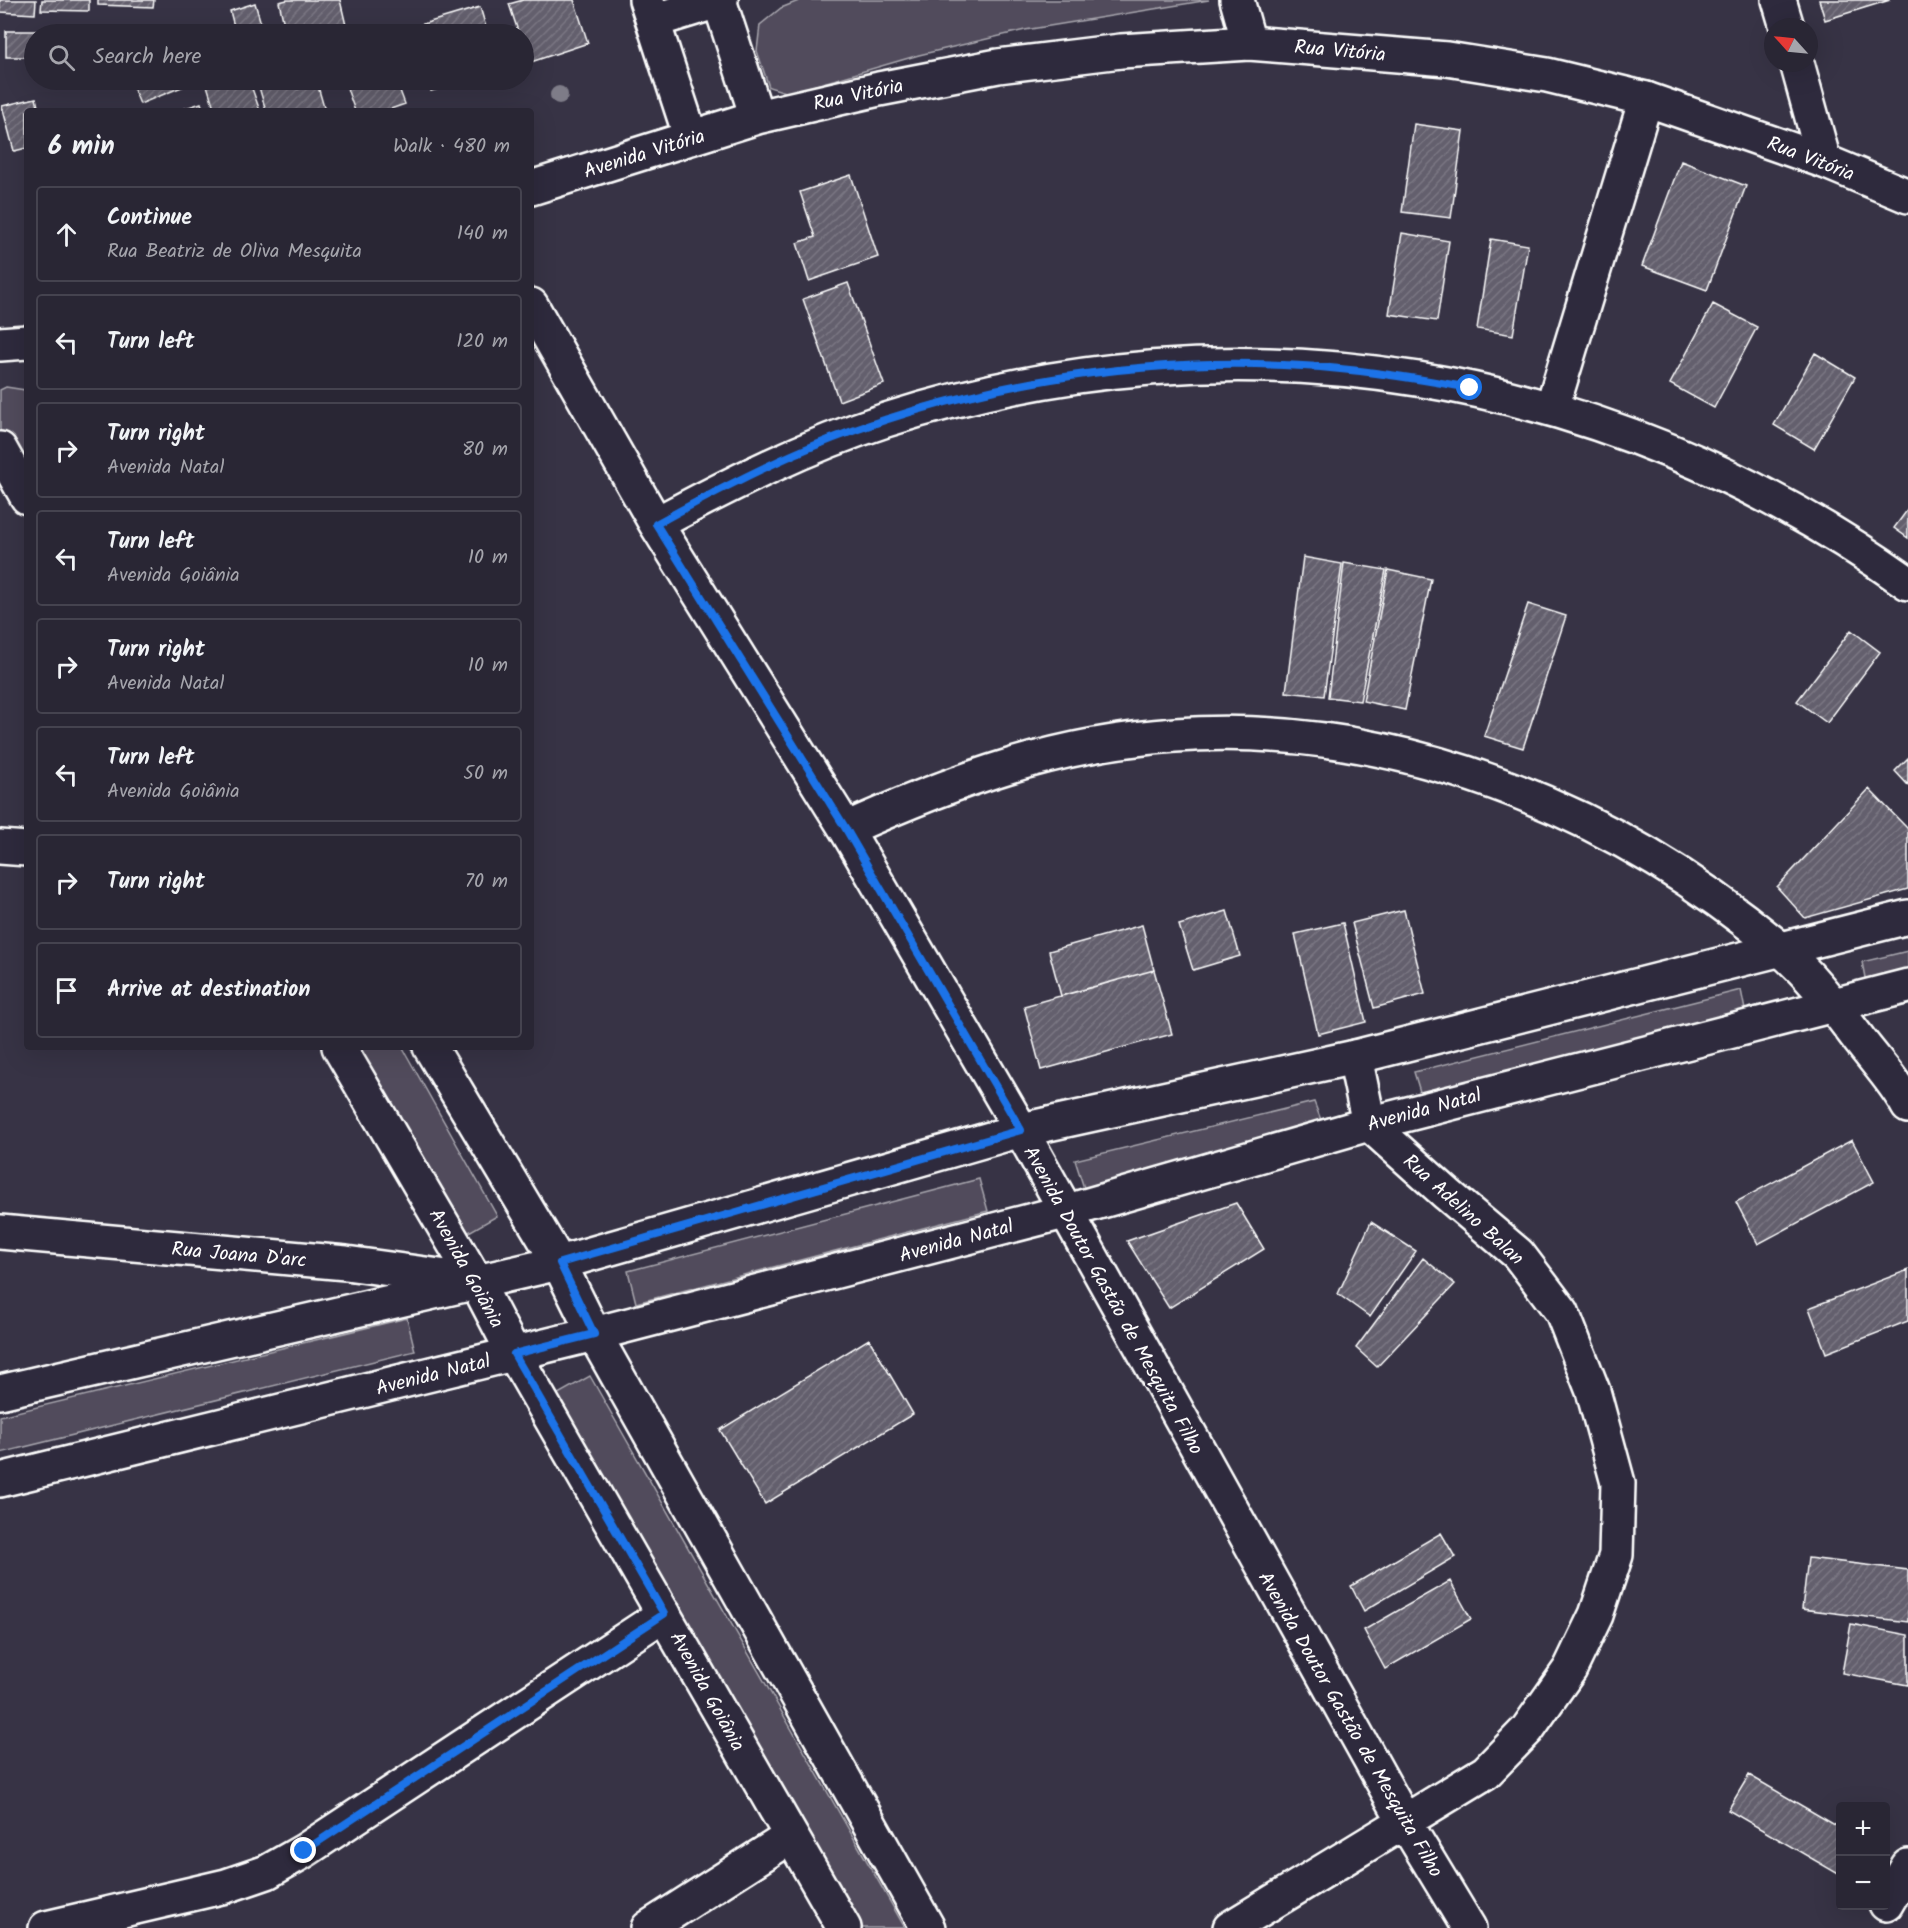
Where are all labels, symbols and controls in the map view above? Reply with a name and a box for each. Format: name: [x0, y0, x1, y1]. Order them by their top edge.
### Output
north arrow: [1764, 18, 1818, 72]
search box: [24, 24, 534, 90]
street label: Rua Vitória: [1293, 32, 1387, 72]
text: Search here: [93, 40, 201, 75]
icon: search: [45, 41, 78, 74]
street label: Rua Vitória: [810, 71, 907, 121]
street label: Avenida Vitória: [580, 121, 709, 189]
text: 6 min: [48, 126, 115, 168]
street label: Rua Vitória: [1762, 129, 1859, 191]
text: Walk · 480 m: [393, 131, 510, 163]
text: Continue: [107, 201, 192, 236]
icon: ahead: [50, 218, 83, 251]
text: 140 m: [457, 218, 508, 250]
text: Rua Beatriz de Oliva Mesquita: [107, 236, 362, 268]
text: Turn left: [107, 325, 194, 360]
icon: left: [50, 326, 83, 359]
text: 120 m: [456, 326, 508, 358]
route start: [1456, 374, 1482, 400]
text: Turn right: [107, 417, 205, 452]
icon: right: [50, 434, 83, 467]
text: 80 m: [462, 434, 508, 466]
text: Avenida Natal: [107, 452, 224, 484]
text: Turn left: [107, 525, 194, 560]
icon: left: [50, 542, 83, 575]
text: 10 m: [468, 542, 508, 574]
text: Avenida Goiânia: [107, 560, 240, 592]
text: Turn right: [107, 633, 205, 668]
icon: right: [50, 650, 83, 683]
text: 10 m: [468, 650, 508, 682]
text: Avenida Natal: [107, 668, 224, 700]
text: Turn left: [107, 741, 194, 776]
icon: left: [50, 758, 83, 791]
text: 50 m: [463, 758, 508, 790]
text: Avenida Goiânia: [107, 776, 240, 808]
text: Turn right: [107, 865, 205, 900]
icon: right: [50, 866, 83, 899]
text: 70 m: [465, 866, 508, 898]
text: Arrive at destination: [107, 973, 310, 1008]
icon: arrive: [50, 974, 83, 1007]
street label: Avenida Natal: [1364, 1080, 1485, 1142]
street label: Avenida Doutor Gastão de Mesquita Filho: [1014, 1141, 1211, 1461]
street label: Rua Adelino Balan: [1395, 1147, 1531, 1274]
street label: Avenida Goiânia: [419, 1203, 511, 1335]
street label: Avenida Natal: [896, 1211, 1017, 1273]
street label: Rua Joana D'arc: [170, 1234, 308, 1278]
street label: Avenida Natal: [373, 1346, 494, 1406]
street label: Avenida Doutor Gastão de Mesquita Filho: [1248, 1566, 1450, 1884]
street label: Avenida Goiânia: [660, 1626, 752, 1758]
map controls: [1836, 1802, 1890, 1910]
button: +: [1836, 1802, 1890, 1856]
route end: [290, 1837, 316, 1863]
button: −: [1836, 1856, 1890, 1910]

